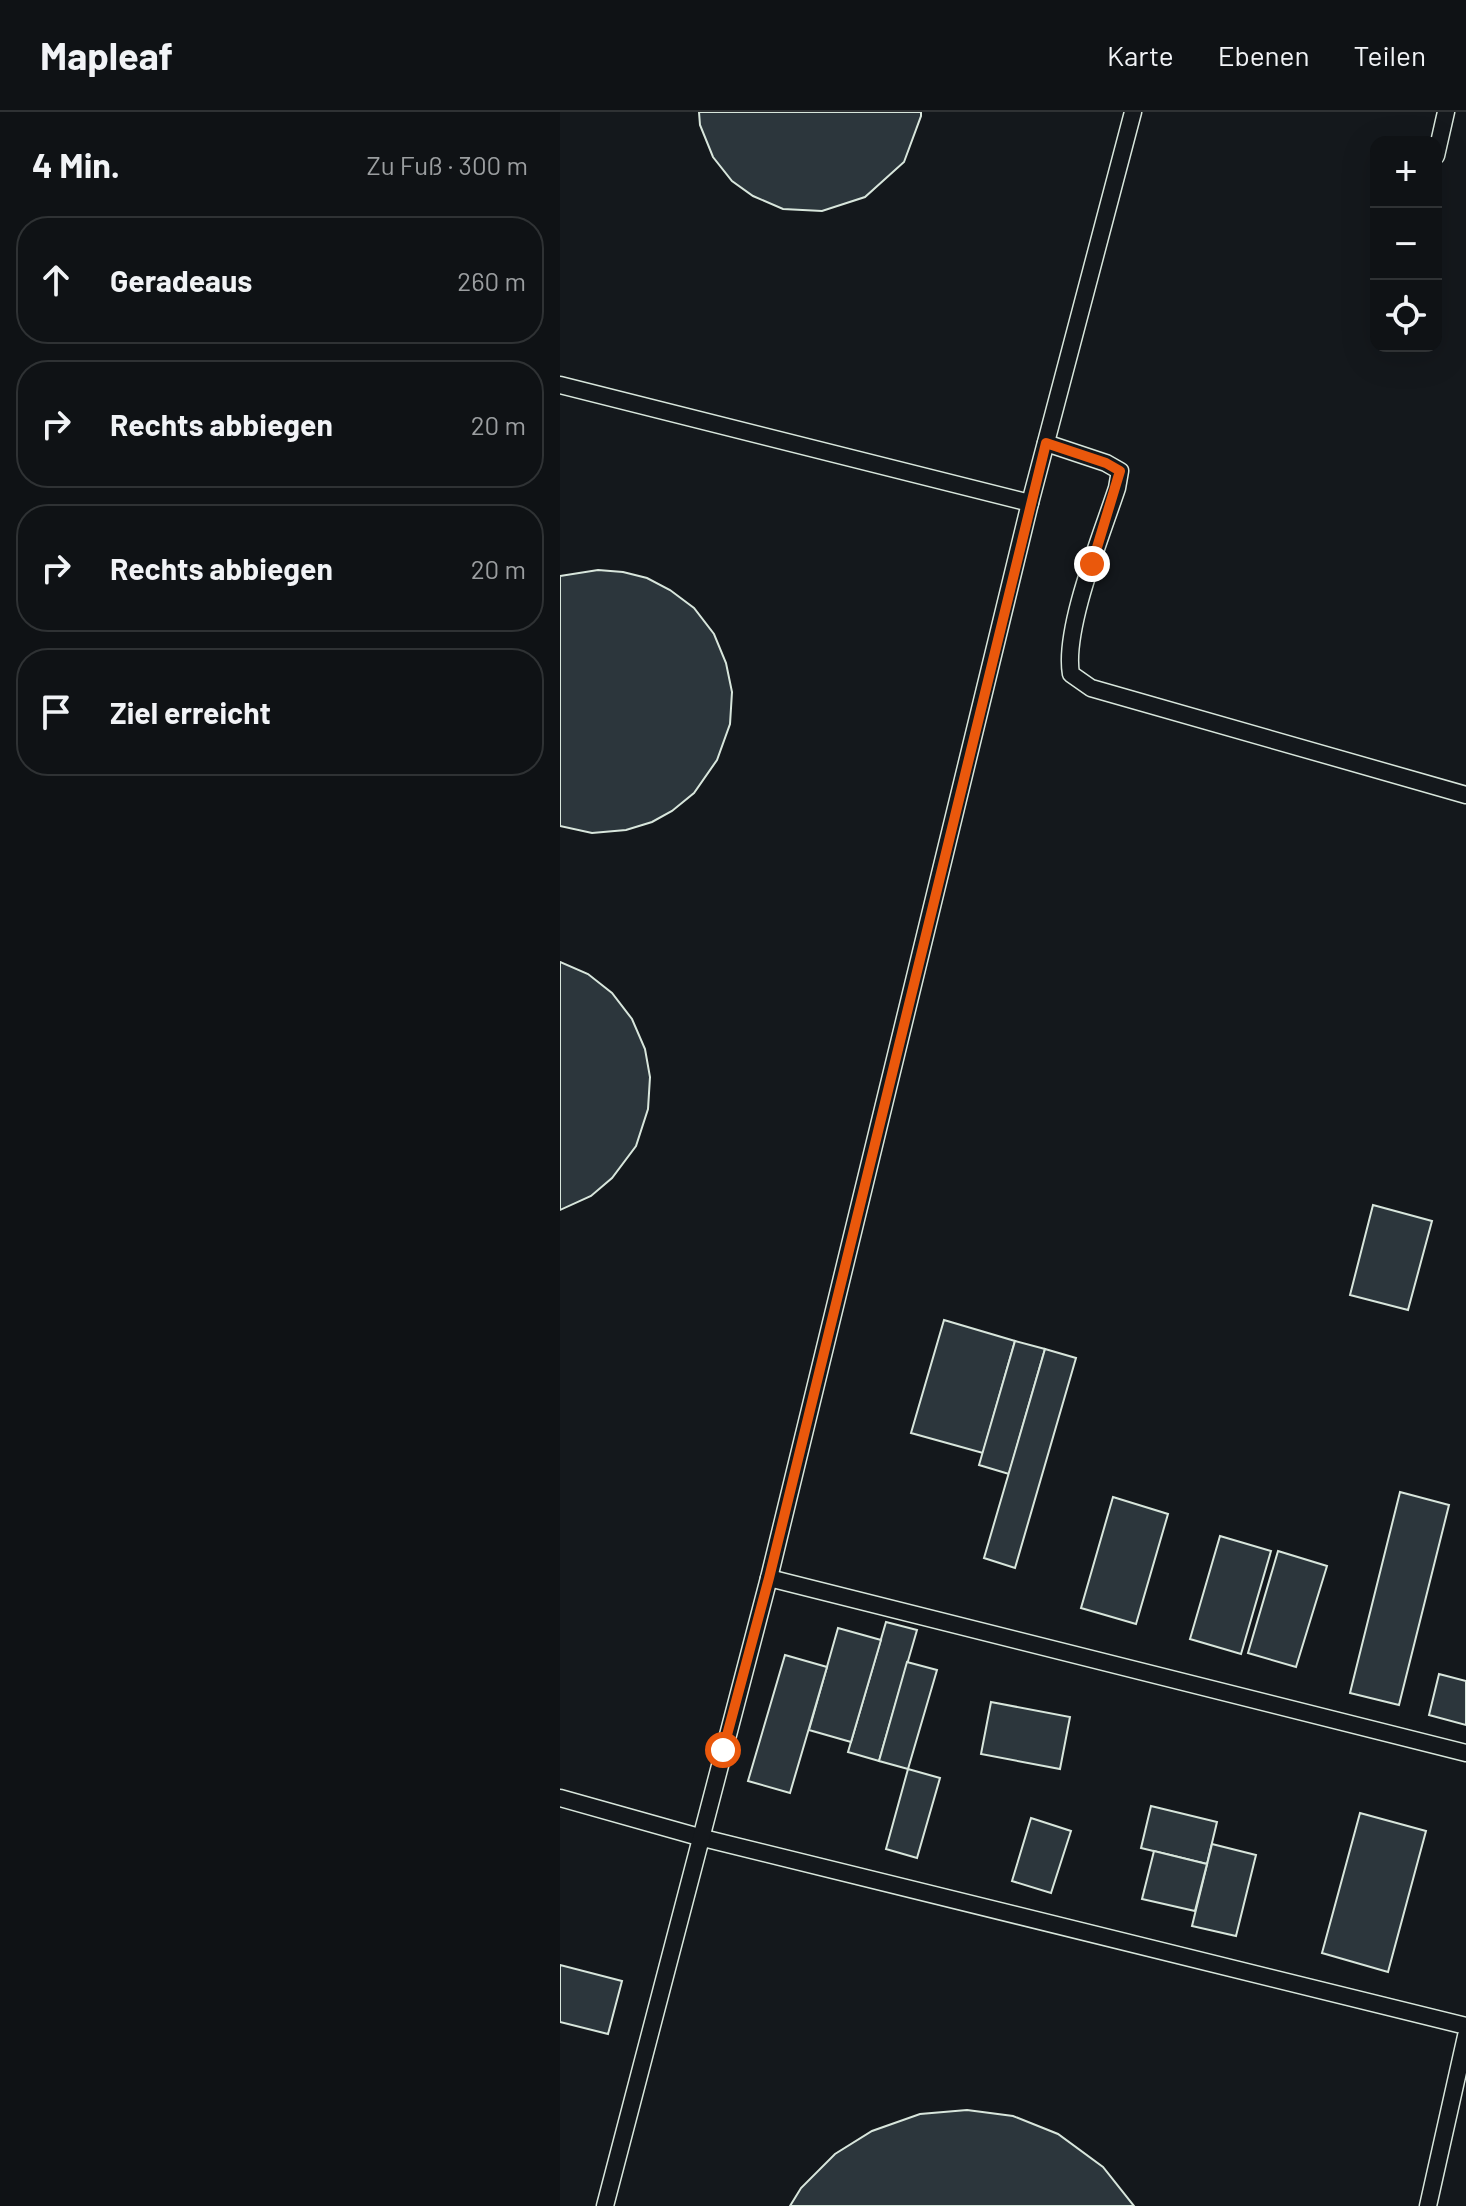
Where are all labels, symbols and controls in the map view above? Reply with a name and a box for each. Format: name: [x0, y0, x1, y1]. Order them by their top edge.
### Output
text: Mapleaf: [40, 32, 173, 78]
text: Karte: [1107, 38, 1174, 72]
text: Ebenen: [1218, 38, 1310, 72]
text: Teilen: [1354, 38, 1426, 72]
map controls: [1370, 136, 1442, 352]
button: +: [1370, 136, 1442, 208]
text: 4 Min.: [32, 144, 120, 185]
text: Zu Fuß · 300 m: [366, 149, 528, 180]
button: −: [1370, 208, 1442, 280]
icon: ahead: [34, 258, 78, 302]
text: Geradeaus: [110, 262, 252, 298]
text: 260 m: [457, 265, 526, 296]
button: locate: [1370, 280, 1442, 352]
icon: right: [34, 402, 78, 446]
text: Rechts abbiegen: [110, 406, 333, 442]
text: 20 m: [471, 409, 526, 440]
icon: right: [34, 546, 78, 590]
route end: [1074, 546, 1110, 582]
text: Rechts abbiegen: [110, 550, 333, 586]
text: 20 m: [471, 553, 526, 584]
icon: arrive: [34, 690, 78, 734]
text: Ziel erreicht: [110, 694, 271, 730]
route start: [705, 1732, 741, 1768]

